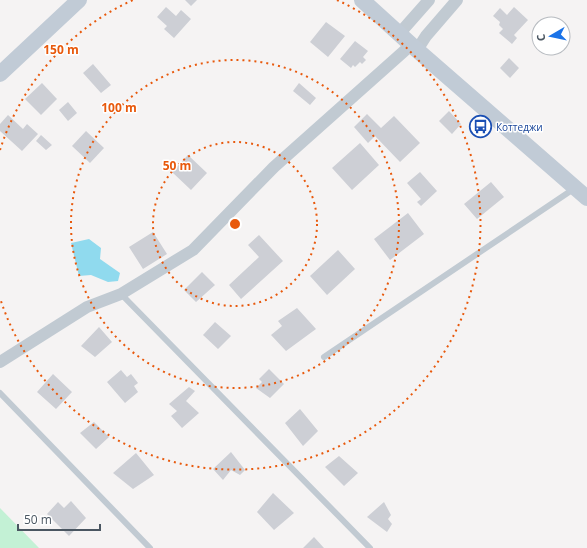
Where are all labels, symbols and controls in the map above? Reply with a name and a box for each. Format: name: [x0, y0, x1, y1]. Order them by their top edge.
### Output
north arrow: [531, 16, 571, 56]
text: С: [533, 33, 549, 42]
text: 150 m: [43, 41, 79, 58]
text: 100 m: [101, 99, 137, 116]
bus stop icon: Коттеджи: [468, 114, 494, 140]
place label: Коттеджи: [496, 120, 543, 134]
text: 50 m: [163, 157, 191, 174]
centre of rings: [228, 217, 242, 231]
scale bar: [18, 506, 100, 532]
text: 50 m: [24, 511, 52, 528]

